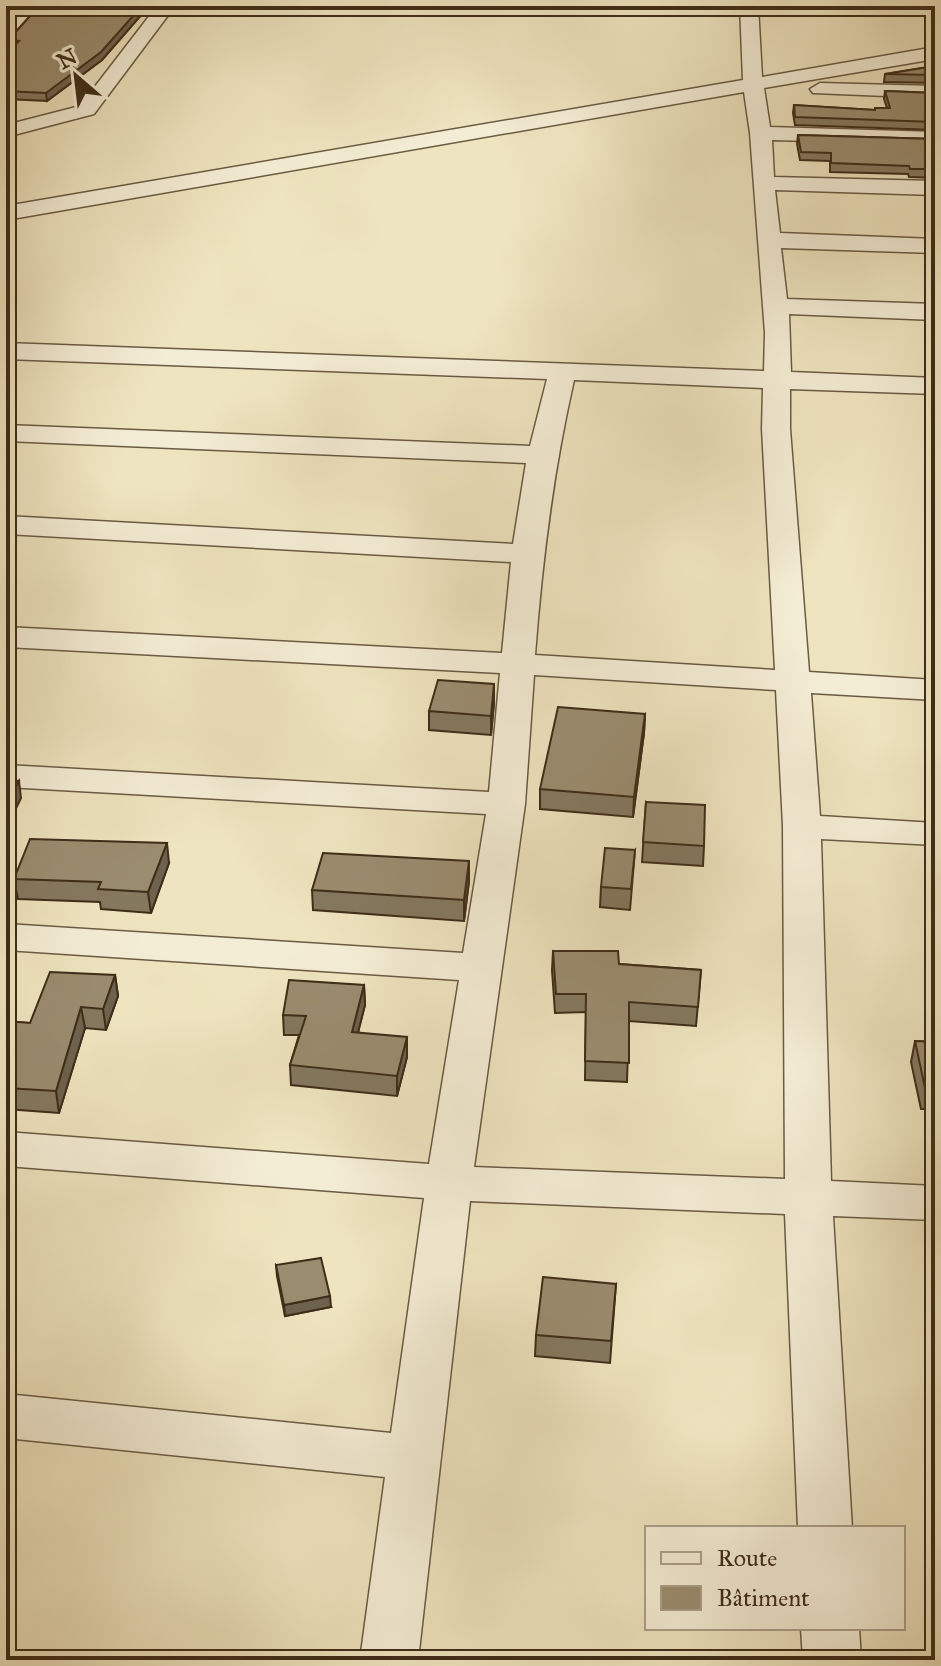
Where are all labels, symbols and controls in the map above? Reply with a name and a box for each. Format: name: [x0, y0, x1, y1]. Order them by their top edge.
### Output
north arrow: [36, 36, 116, 116]
text: N: [52, 42, 82, 75]
legend: [645, 1526, 905, 1630]
text: Route: [717, 1543, 777, 1573]
text: Bâtiment: [717, 1583, 810, 1613]

